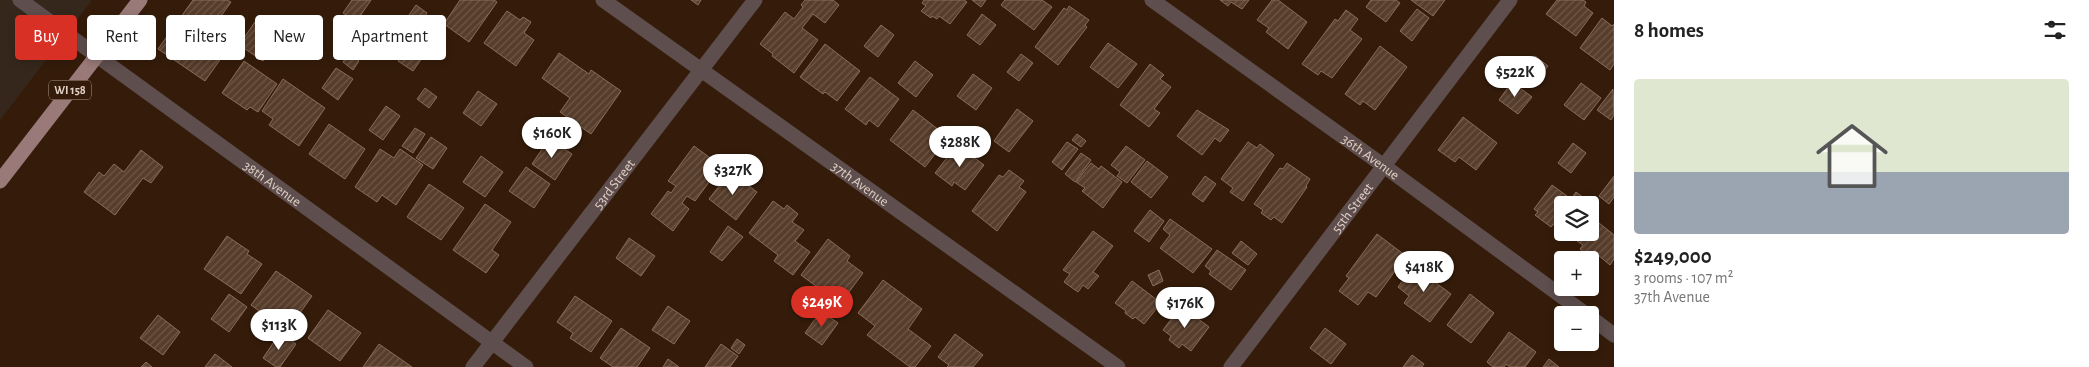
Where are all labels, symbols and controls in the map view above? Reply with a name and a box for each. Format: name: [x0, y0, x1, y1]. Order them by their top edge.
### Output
chip: Buy: [15, 15, 77, 60]
chip: Rent: [87, 15, 156, 60]
chip: Filters: [166, 15, 245, 60]
chip: New: [255, 15, 323, 60]
chip: Apartment: [333, 15, 446, 60]
icon: filters: [2041, 16, 2069, 44]
text: 8 homes: [1634, 20, 1704, 41]
pin: $522K: [1480, 56, 1550, 98]
text: $522K: [1496, 64, 1534, 80]
road number: WI 158: [49, 80, 91, 100]
icon: home: [1807, 111, 1897, 201]
pin: $160K: [517, 116, 587, 159]
text: $160K: [533, 125, 571, 141]
pin: $288K: [925, 126, 995, 168]
street label: 36th Avenue: [1339, 132, 1402, 183]
text: $288K: [940, 134, 980, 150]
pin: $327K: [698, 154, 768, 196]
street label: 53rd Street: [591, 156, 638, 212]
street label: 38th Avenue: [241, 159, 303, 209]
street label: 37th Avenue: [829, 159, 891, 209]
text: $327K: [714, 162, 752, 178]
street label: 55th Street: [1329, 180, 1377, 236]
map controls: [1554, 196, 1599, 351]
button: layers: [1554, 196, 1599, 241]
text: $249,000: [1634, 246, 1712, 267]
pin: $418K: [1389, 250, 1459, 293]
button: +: [1554, 251, 1599, 296]
text: $418K: [1405, 259, 1443, 275]
text: 3 rooms · 107 m²: [1634, 270, 1733, 286]
pin: $249K: [787, 286, 857, 328]
pin: $176K: [1150, 286, 1220, 329]
text: 37th Avenue: [1634, 289, 1710, 305]
text: $249K: [802, 294, 842, 310]
text: $176K: [1167, 295, 1203, 311]
button: −: [1554, 306, 1599, 351]
pin: $113K: [244, 308, 314, 351]
text: $113K: [262, 317, 296, 333]

